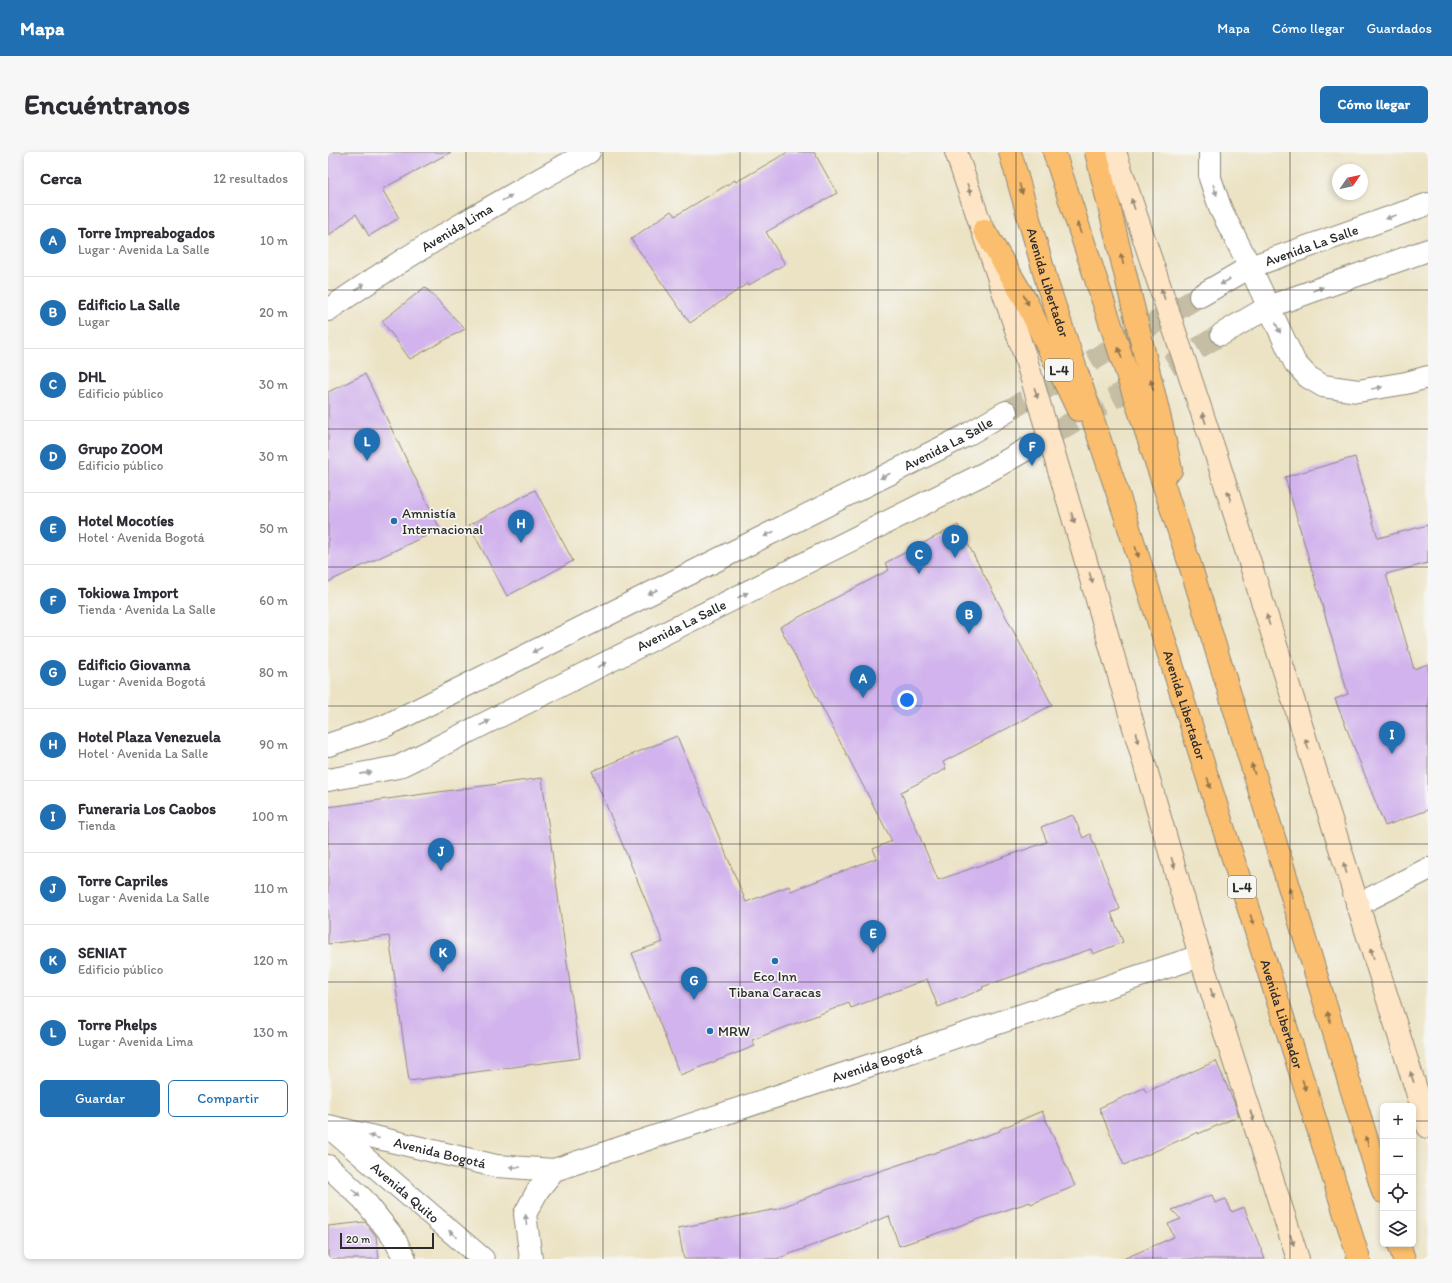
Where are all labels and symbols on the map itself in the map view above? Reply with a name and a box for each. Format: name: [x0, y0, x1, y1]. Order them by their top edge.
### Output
north arrow: [1332, 164, 1368, 200]
one-way arrow: [967, 183, 973, 195]
one-way arrow: [1018, 184, 1024, 196]
one-way arrow: [1212, 185, 1218, 197]
one-way arrow: [501, 194, 512, 201]
one-way arrow: [1129, 197, 1135, 209]
street label: Avenida Lima: [418, 199, 496, 255]
one-way arrow: [1385, 214, 1397, 220]
one-way arrow: [1076, 221, 1082, 233]
street label: Avenida La Salle: [1262, 221, 1361, 270]
street label: Avenida Libertador: [1023, 226, 1073, 340]
one-way arrow: [1118, 253, 1124, 265]
one-way arrow: [1219, 278, 1231, 285]
one-way arrow: [355, 283, 365, 291]
one-way arrow: [1312, 286, 1324, 292]
one-way arrow: [1160, 288, 1166, 300]
one-way arrow: [1022, 294, 1029, 306]
one-way arrow: [1275, 322, 1281, 333]
one-way arrow: [1117, 346, 1123, 358]
road number: L-4: [1045, 359, 1073, 381]
one-way arrow: [1149, 379, 1155, 391]
one-way arrow: [1371, 385, 1383, 391]
one-way arrow: [1033, 388, 1039, 400]
one-way arrow: [1201, 411, 1207, 423]
street label: Avenida La Salle: [901, 413, 996, 474]
pin: L: [354, 428, 380, 461]
pin: F: [1019, 433, 1045, 466]
one-way arrow: [879, 473, 891, 479]
one-way arrow: [1226, 489, 1232, 501]
place label: Amnistía Internacional: [402, 505, 483, 538]
pin: H: [508, 510, 534, 543]
one-way arrow: [1070, 512, 1076, 524]
marker: Amnistía Internacional: [389, 516, 399, 526]
pin: D: [942, 525, 968, 558]
one-way arrow: [763, 531, 775, 537]
pin: C: [906, 541, 932, 574]
one-way arrow: [1134, 546, 1140, 558]
one-way arrow: [1088, 573, 1094, 585]
one-way arrow: [647, 589, 658, 595]
one-way arrow: [737, 591, 749, 598]
street label: Avenida La Salle: [634, 595, 729, 655]
pin: B: [956, 601, 982, 634]
one-way arrow: [1265, 613, 1271, 625]
one-way arrow: [531, 647, 542, 654]
street label: Avenida Libertador: [1160, 648, 1210, 762]
one-way arrow: [596, 662, 607, 668]
pin: A: [850, 665, 876, 698]
your location: [897, 690, 917, 710]
one-way arrow: [480, 720, 491, 726]
pin: I: [1379, 721, 1405, 754]
one-way arrow: [1134, 732, 1140, 744]
one-way arrow: [1303, 737, 1309, 749]
one-way arrow: [1250, 762, 1256, 774]
one-way arrow: [360, 770, 372, 776]
one-way arrow: [1206, 777, 1212, 789]
pin: J: [428, 838, 454, 871]
one-way arrow: [1170, 857, 1176, 869]
one-way arrow: [1342, 861, 1348, 873]
road number: L-4: [1228, 876, 1256, 898]
one-way arrow: [1288, 887, 1294, 899]
one-way arrow: [1249, 915, 1255, 927]
pin: E: [860, 920, 886, 953]
pin: K: [430, 939, 456, 972]
one-way arrow: [1369, 947, 1375, 959]
marker: Eco Inn Tibana Caracas: [770, 956, 780, 966]
street label: Avenida Libertador: [1257, 957, 1307, 1071]
pin: G: [681, 967, 707, 1000]
place label: Eco Inn Tibana Caracas: [729, 968, 821, 1001]
one-way arrow: [1209, 987, 1215, 999]
one-way arrow: [1326, 1011, 1332, 1023]
place label: MRW: [718, 1023, 750, 1040]
marker: MRW: [705, 1026, 715, 1036]
street label: Avenida Bogotá: [830, 1040, 925, 1086]
one-way arrow: [1409, 1071, 1415, 1083]
one-way arrow: [1301, 1079, 1307, 1091]
one-way arrow: [1249, 1111, 1255, 1123]
street label: Avenida Bogotá: [392, 1133, 488, 1172]
one-way arrow: [368, 1134, 380, 1140]
one-way arrow: [1364, 1135, 1370, 1147]
street label: Avenida Quito: [367, 1158, 443, 1226]
one-way arrow: [509, 1164, 521, 1171]
one-way arrow: [351, 1188, 361, 1198]
one-way arrow: [523, 1214, 530, 1226]
one-way arrow: [448, 1229, 458, 1238]
scale bar: [340, 1231, 434, 1250]
one-way arrow: [1289, 1234, 1295, 1246]

